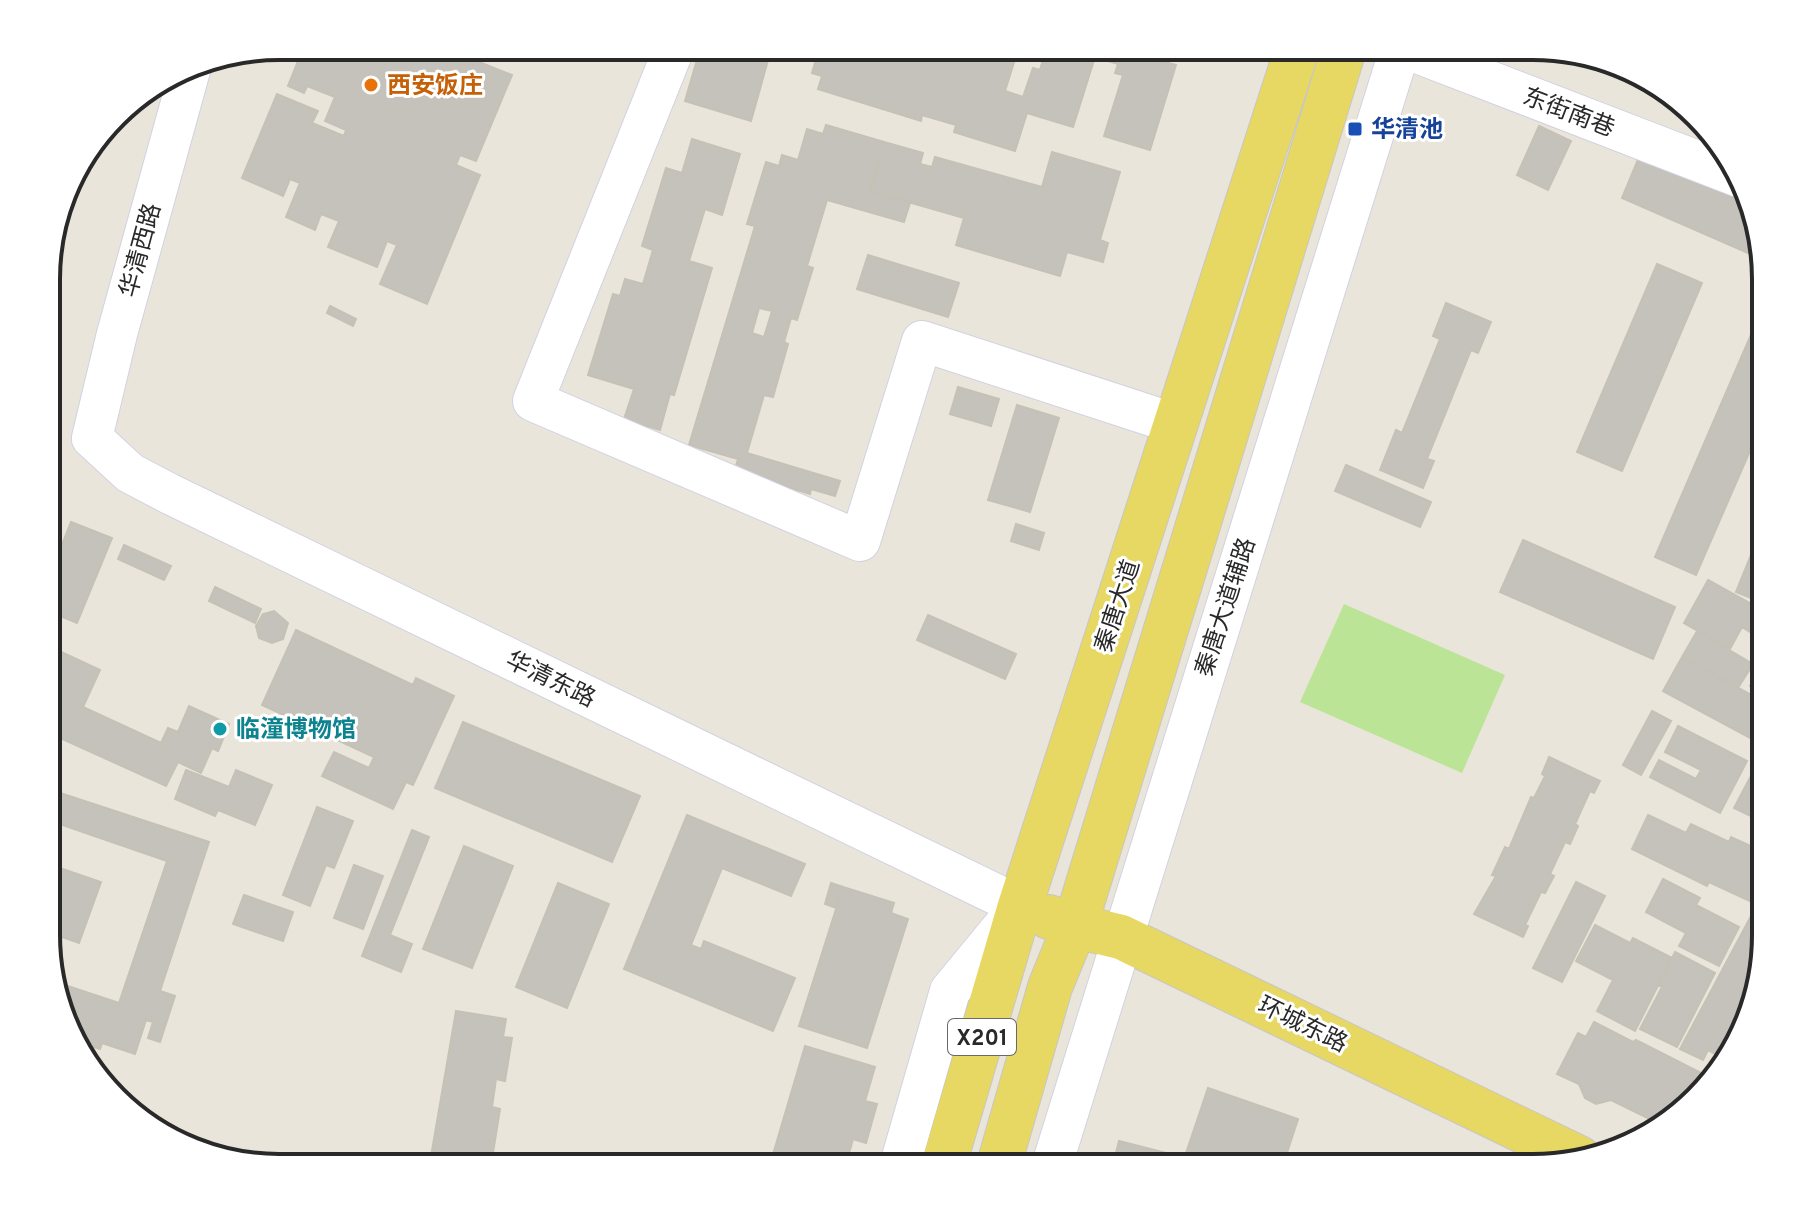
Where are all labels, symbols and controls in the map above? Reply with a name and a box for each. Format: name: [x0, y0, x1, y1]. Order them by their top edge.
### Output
place label: 西安饭庄: [387, 72, 483, 102]
marker: 西安饭庄: [362, 76, 380, 94]
street label: 东街南巷: [1518, 83, 1618, 145]
place label: 华清池: [1371, 116, 1443, 146]
marker: 华清池: [1346, 120, 1364, 138]
street label: 华清西路: [115, 200, 169, 301]
street label: 秦唐大道辅路: [1190, 535, 1263, 681]
street label: 秦唐大道: [1090, 556, 1148, 657]
street label: 华清东路: [500, 646, 600, 715]
place label: 临潼博物馆: [236, 716, 356, 746]
marker: 临潼博物馆: [211, 720, 229, 738]
street label: 环城东路: [1252, 991, 1352, 1060]
road number: X201: [948, 1019, 1016, 1055]

